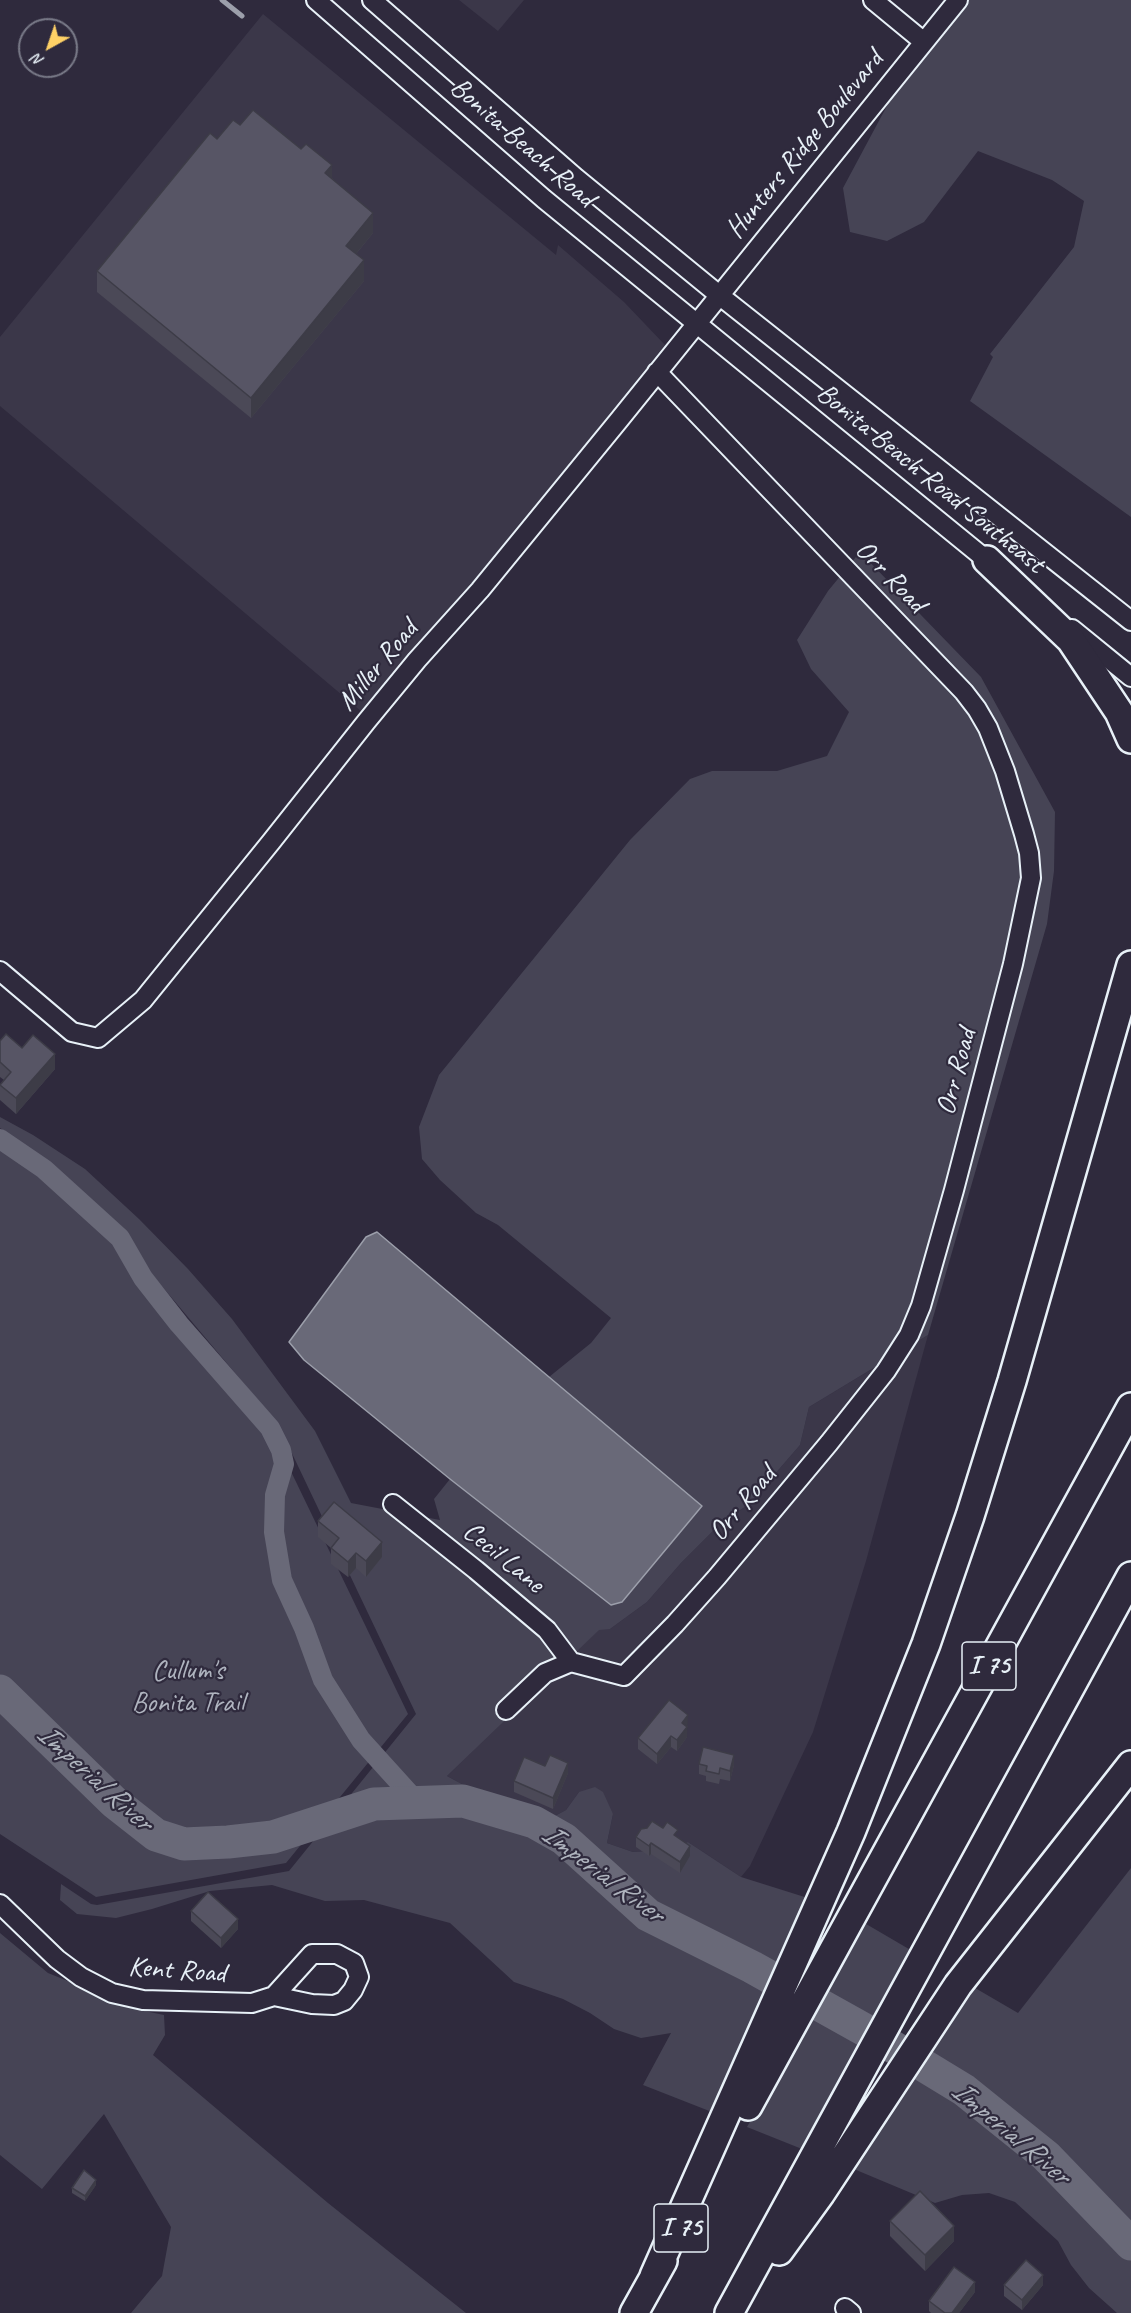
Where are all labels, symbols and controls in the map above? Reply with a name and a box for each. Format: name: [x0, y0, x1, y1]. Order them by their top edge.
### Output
north arrow: [18, 18, 78, 78]
street label: Hunters Ridge Boulevard: [719, 44, 891, 246]
text: N: [27, 49, 48, 71]
street label: Bonita Beach Road: [443, 71, 601, 215]
street label: Bonita Beach Road Southeast: [809, 377, 1051, 581]
street label: Orr Road: [847, 534, 933, 620]
street label: Miller Road: [330, 614, 426, 718]
street label: Orr Road: [929, 1025, 985, 1119]
street label: Orr Road: [702, 1460, 784, 1548]
street label: Cecil Lane: [456, 1515, 550, 1601]
road number: I 75: [962, 1642, 1016, 1690]
park label: Cullum's Bonita Trail: [132, 1655, 244, 1721]
water label: Imperial River: [29, 1717, 159, 1839]
water label: Imperial River: [534, 1816, 670, 1932]
street label: Kent Road: [127, 1951, 227, 1991]
water label: Imperial River: [943, 2073, 1077, 2193]
road number: I 75: [654, 2204, 708, 2252]

